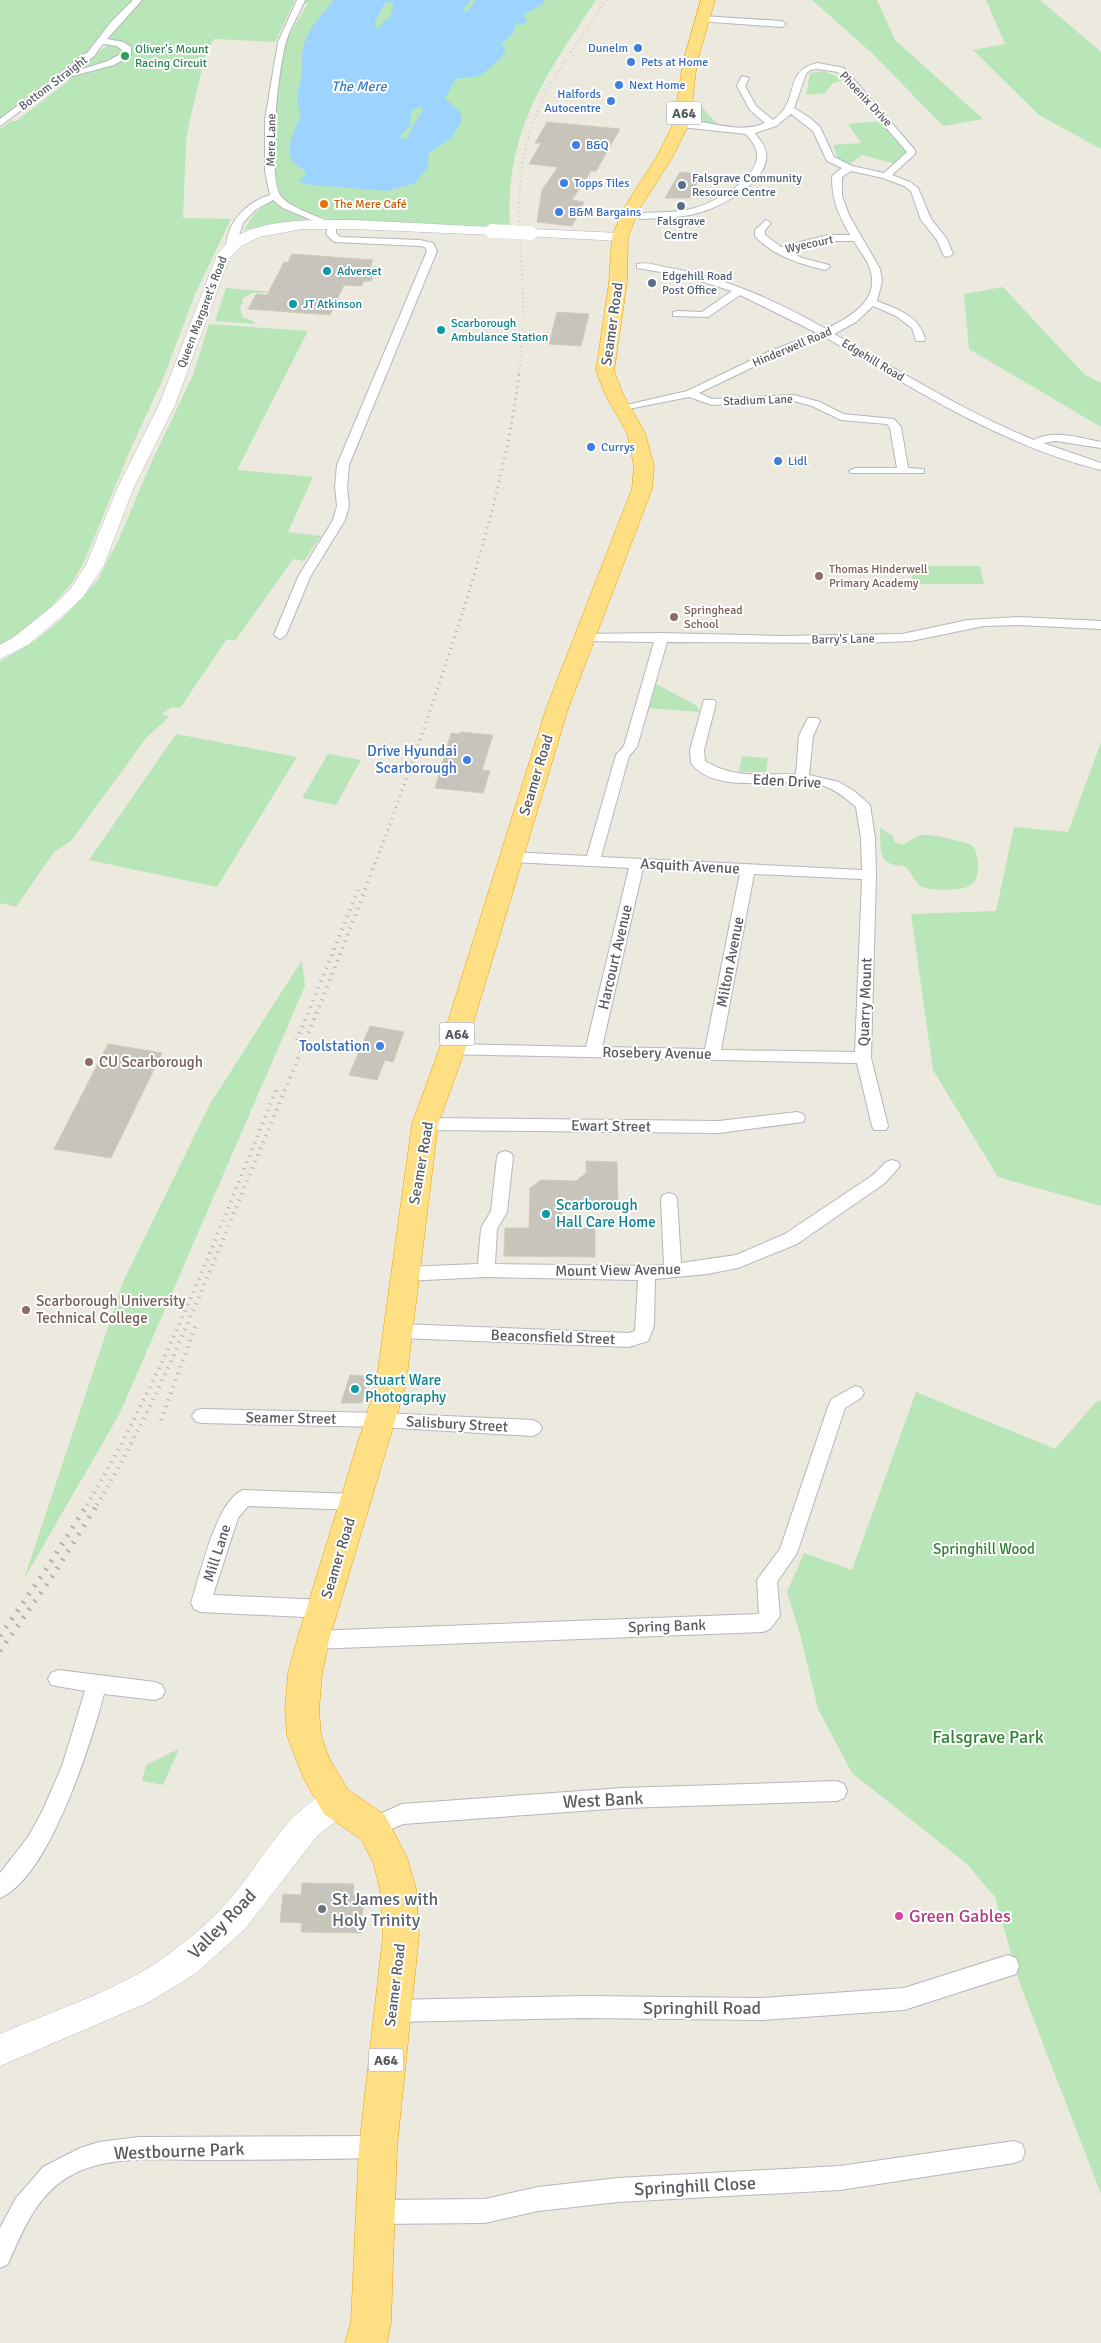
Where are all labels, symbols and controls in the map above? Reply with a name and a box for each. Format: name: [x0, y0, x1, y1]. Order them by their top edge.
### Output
place label: Dunelm: [588, 41, 628, 56]
place label: Oliver's Mount Racing Circuit: [135, 42, 209, 71]
marker: Dunelm: [632, 42, 644, 54]
marker: Oliver's Mount Racing Circuit: [119, 50, 131, 62]
street label: Bottom Straight: [16, 53, 90, 114]
place label: Pets at Home: [641, 55, 708, 70]
marker: Pets at Home: [625, 56, 637, 68]
street label: Phoenix Drive: [836, 69, 895, 130]
water label: The Mere: [332, 78, 387, 95]
place label: Next Home: [629, 78, 685, 93]
marker: Next Home: [613, 79, 625, 91]
place label: Halfords Autocentre: [544, 87, 601, 116]
marker: Halfords Autocentre: [605, 95, 617, 107]
road number: A64: [666, 102, 702, 125]
street label: Mere Lane: [264, 113, 279, 167]
place label: B&Q: [586, 138, 609, 153]
marker: B&Q: [570, 139, 582, 151]
place label: Falsgrave Community Resource Centre: [692, 171, 802, 200]
place label: Topps Tiles: [574, 176, 630, 191]
marker: Topps Tiles: [558, 177, 570, 189]
marker: Falsgrave Community Resource Centre: [676, 179, 688, 191]
place label: The Mere Café: [334, 197, 407, 212]
marker: The Mere Café: [318, 198, 330, 210]
marker: Falsgrave Centre: [675, 200, 687, 212]
place label: B&M Bargains: [569, 205, 641, 220]
marker: B&M Bargains: [553, 206, 565, 218]
place label: Falsgrave Centre: [657, 214, 705, 243]
street label: Wyecourt: [784, 232, 835, 257]
street label: Queen Margaret's Road: [174, 254, 231, 370]
place label: Adverset: [337, 264, 382, 279]
marker: Adverset: [321, 265, 333, 277]
place label: Edgehill Road Post Office: [662, 269, 732, 298]
marker: Edgehill Road Post Office: [646, 277, 658, 289]
street label: Seamer Road: [597, 281, 627, 367]
place label: JT Atkinson: [303, 297, 362, 312]
marker: JT Atkinson: [287, 298, 299, 310]
place label: Scarborough Ambulance Station: [451, 316, 548, 345]
marker: Scarborough Ambulance Station: [435, 324, 447, 336]
street label: Hinderwell Road: [750, 324, 834, 371]
street label: Edgehill Road: [839, 336, 907, 385]
street label: Stadium Lane: [723, 392, 793, 409]
place label: Currys: [601, 440, 635, 455]
marker: Currys: [585, 441, 597, 453]
place label: Lidl: [788, 454, 808, 469]
marker: Lidl: [772, 455, 784, 467]
place label: Thomas Hinderwell Primary Academy: [829, 562, 928, 591]
marker: Thomas Hinderwell Primary Academy: [813, 570, 825, 582]
place label: Springhead School: [684, 603, 743, 632]
marker: Springhead School: [668, 611, 680, 623]
street label: Barry's Lane: [811, 631, 875, 648]
street label: Seamer Road: [515, 732, 557, 818]
place label: Drive Hyundai Scarborough: [367, 742, 457, 777]
marker: Drive Hyundai Scarborough: [461, 754, 473, 766]
street label: Eden Drive: [752, 770, 822, 792]
street label: Asquith Avenue: [640, 854, 740, 878]
street label: Harcourt Avenue: [594, 903, 636, 1011]
street label: Milton Avenue: [712, 915, 748, 1009]
street label: Quarry Mount: [854, 957, 876, 1047]
road number: A64: [440, 1022, 474, 1046]
place label: Toolstation: [299, 1037, 370, 1055]
marker: Toolstation: [374, 1040, 386, 1052]
street label: Rosebery Avenue: [602, 1043, 712, 1063]
place label: CU Scarborough: [99, 1053, 203, 1071]
marker: CU Scarborough: [83, 1056, 95, 1068]
street label: Ewart Street: [571, 1116, 651, 1136]
street label: Seamer Road: [405, 1120, 437, 1206]
place label: Scarborough Hall Care Home: [556, 1196, 656, 1231]
marker: Scarborough Hall Care Home: [540, 1208, 552, 1220]
street label: Mount View Avenue: [555, 1260, 681, 1280]
place label: Scarborough University Technical College: [36, 1292, 186, 1327]
marker: Scarborough University Technical College: [20, 1304, 32, 1316]
street label: Beaconsfield Street: [490, 1326, 616, 1348]
place label: Stuart Ware Photography: [365, 1371, 446, 1406]
marker: Stuart Ware Photography: [349, 1383, 361, 1395]
street label: Seamer Street: [245, 1408, 337, 1428]
street label: Salisbury Street: [405, 1412, 509, 1436]
street label: Seamer Road: [317, 1515, 359, 1601]
street label: Mill Lane: [199, 1522, 235, 1584]
park label: Springhill Wood: [933, 1540, 1035, 1558]
street label: Spring Bank: [628, 1616, 707, 1636]
park label: Falsgrave Park: [932, 1726, 1044, 1748]
street label: West Bank: [562, 1787, 644, 1813]
street label: Valley Road: [183, 1884, 261, 1964]
place label: St James with Holy Trinity: [332, 1888, 438, 1931]
marker: St James with Holy Trinity: [316, 1903, 328, 1915]
place label: Green Gables: [909, 1905, 1011, 1927]
marker: Green Gables: [893, 1910, 905, 1922]
street label: Seamer Road: [381, 1942, 409, 2028]
street label: Springhill Road: [643, 1997, 761, 2019]
road number: A64: [368, 2048, 404, 2072]
street label: Westbourne Park: [113, 2138, 245, 2164]
street label: Springhill Close: [634, 2172, 756, 2200]

